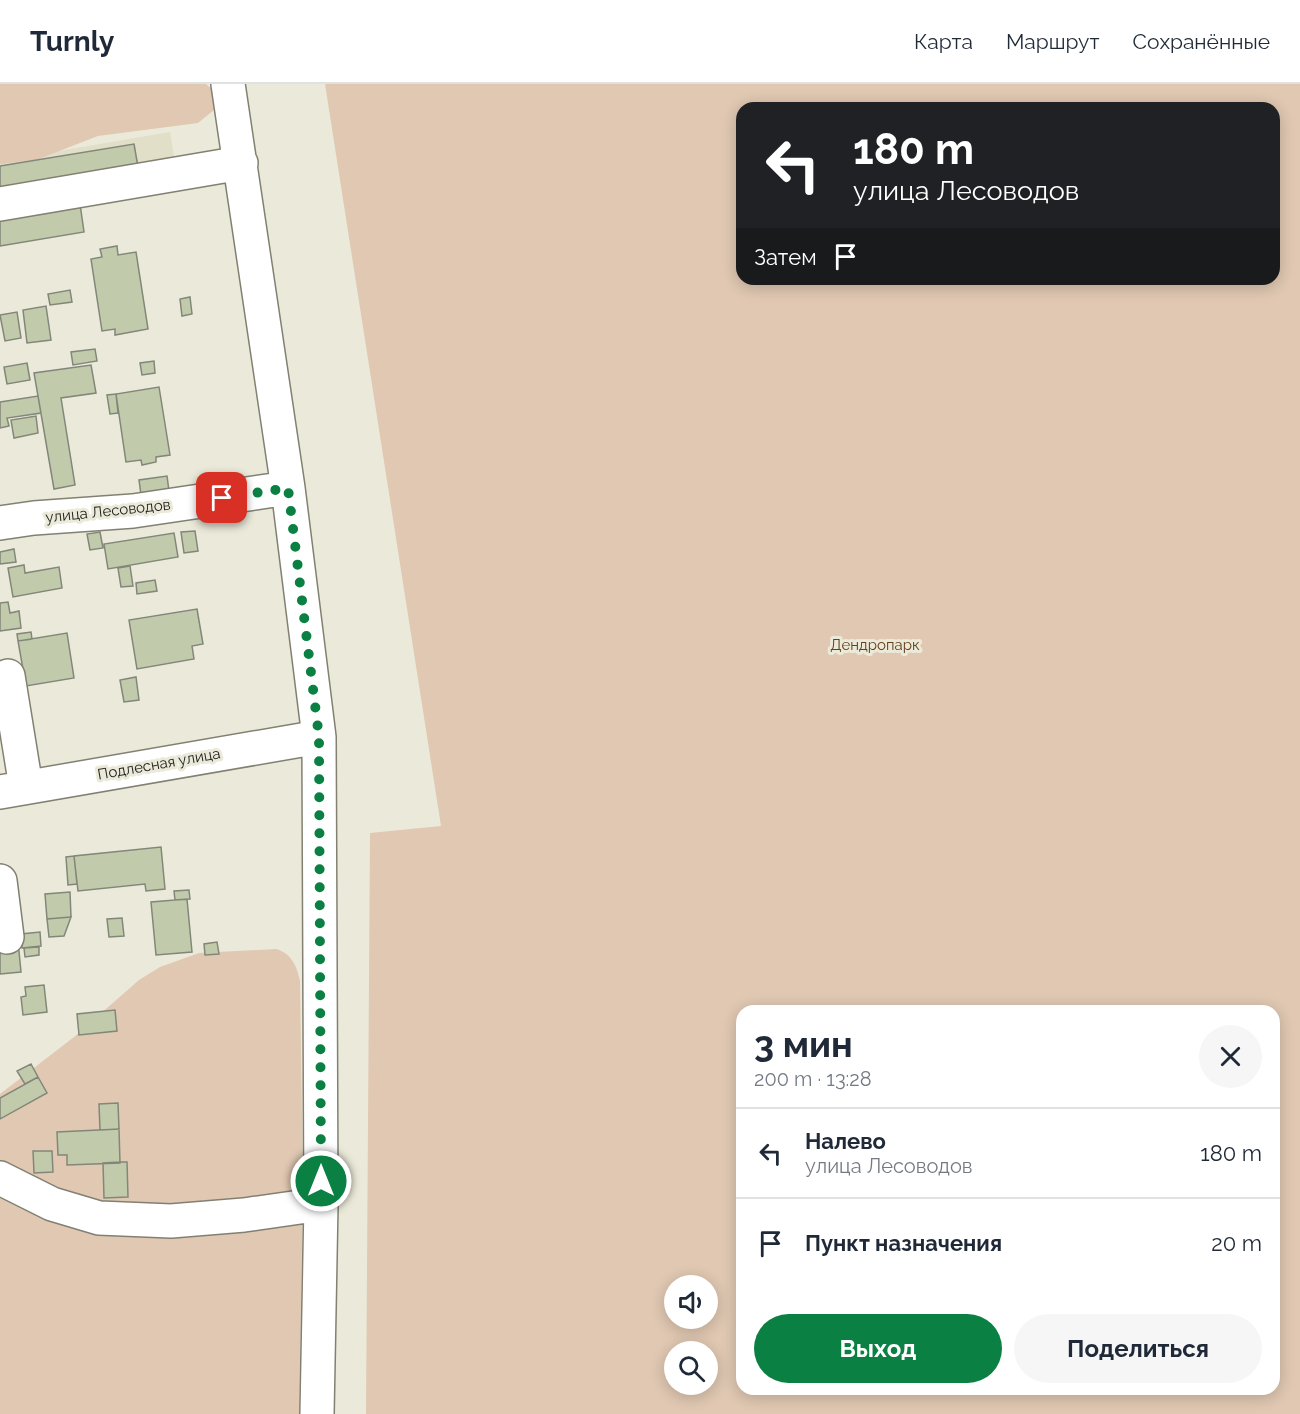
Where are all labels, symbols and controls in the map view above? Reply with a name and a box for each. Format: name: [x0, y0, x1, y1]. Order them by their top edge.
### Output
text: Turnly: [30, 25, 114, 58]
text: Карта: [914, 29, 973, 54]
text: Маршрут: [1006, 29, 1099, 54]
text: Сохранённые: [1132, 29, 1270, 54]
text: 180 m: [853, 125, 974, 174]
icon: left: [754, 126, 832, 204]
text: улица Лесоводов: [853, 175, 1079, 206]
icon: arrive: [829, 240, 862, 273]
text: Затем: [754, 244, 817, 270]
pin: [196, 472, 247, 523]
icon: arrive: [205, 481, 238, 514]
street label: улица Лесоводов: [45, 495, 171, 527]
park label: Дендропарк: [830, 636, 920, 654]
street label: Подлесная улица: [96, 744, 222, 784]
text: 3 мин: [754, 1023, 853, 1065]
button: close: [1199, 1025, 1262, 1088]
text: 200 m · 13:28: [754, 1067, 872, 1091]
text: Налево: [805, 1128, 886, 1154]
icon: left: [754, 1137, 787, 1170]
text: 180 m: [1200, 1140, 1262, 1166]
position arrow: [289, 1149, 353, 1213]
text: улица Лесоводов: [805, 1154, 973, 1178]
icon: arrive: [754, 1227, 787, 1260]
text: Пункт назначения: [805, 1230, 1002, 1256]
text: 20 m: [1211, 1230, 1262, 1256]
map controls: [664, 1275, 718, 1395]
button: sound: [664, 1275, 718, 1329]
button: Выход: [754, 1314, 1002, 1383]
button: Поделиться: [1014, 1314, 1262, 1383]
button: search: [664, 1341, 718, 1395]

